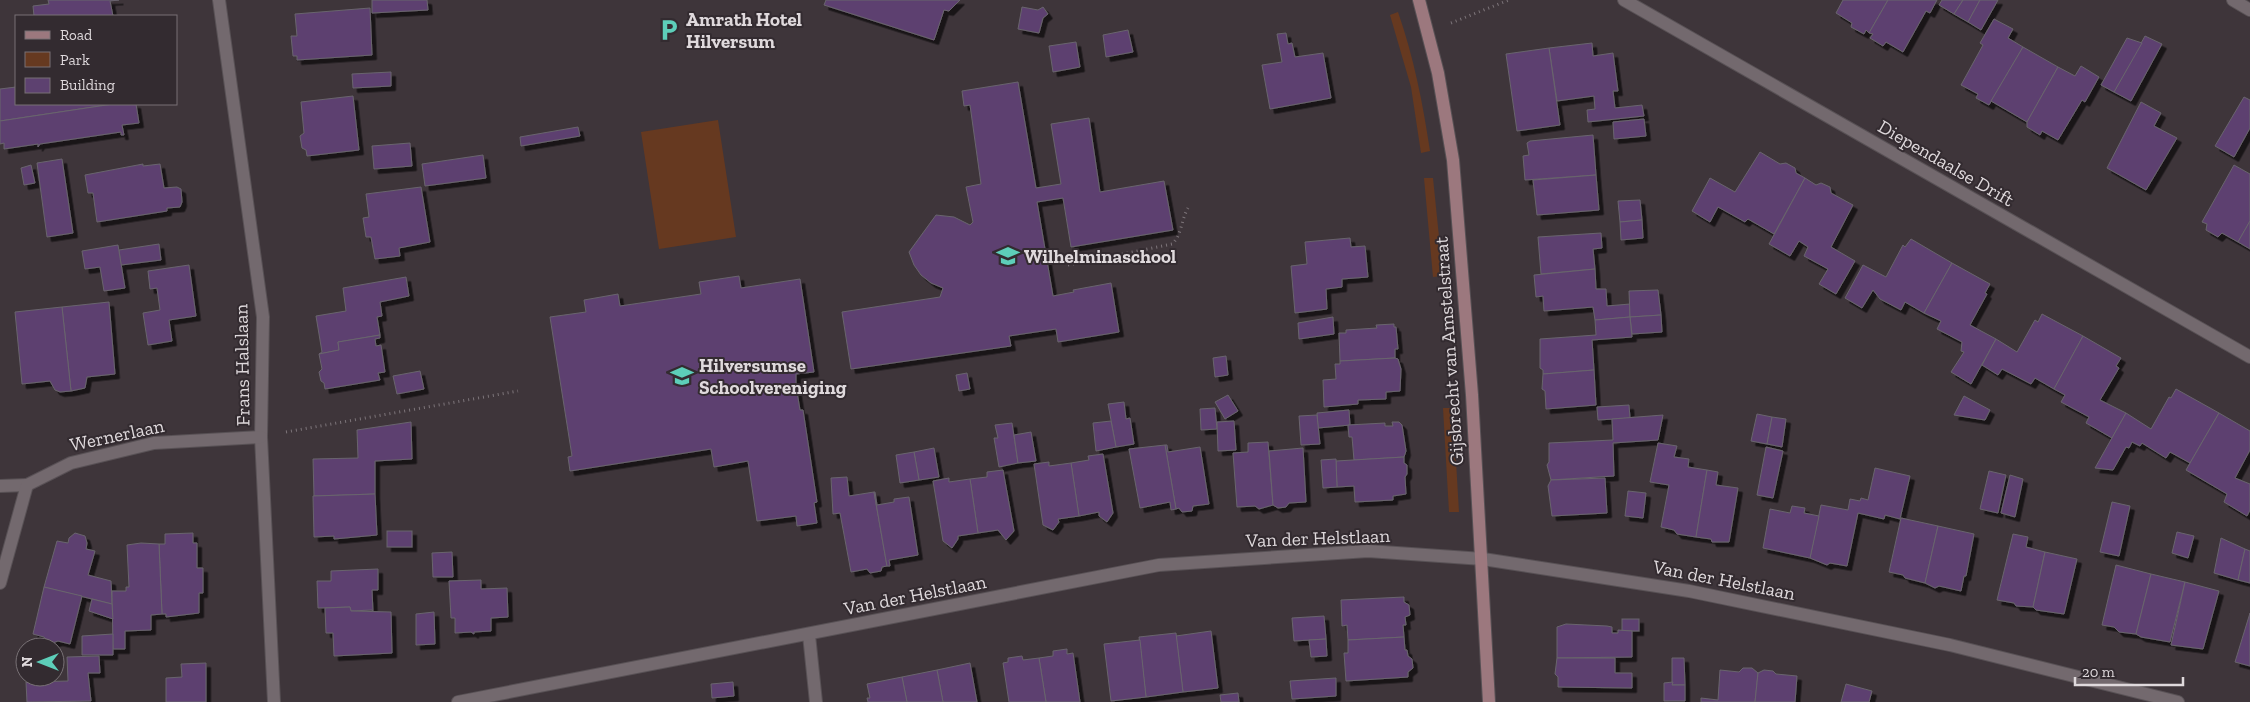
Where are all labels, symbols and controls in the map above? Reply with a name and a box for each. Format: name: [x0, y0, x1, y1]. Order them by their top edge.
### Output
place label: Amrath Hotel Hilversum: [686, 8, 803, 53]
legend: [15, 15, 178, 105]
parking icon: Amrath Hotel Hilversum: [656, 17, 682, 43]
text: Road: [60, 26, 93, 44]
text: Park: [60, 51, 90, 69]
text: Building: [60, 76, 115, 94]
street label: Diependaalse Drift: [1874, 115, 2018, 211]
street label: Gijsbrecht van Amstelstraat: [1430, 236, 1468, 466]
school or university icon: Wilhelminaschool: [995, 243, 1021, 269]
place label: Wilhelminaschool: [1024, 245, 1177, 268]
street label: Frans Halslaan: [229, 304, 255, 426]
place label: Hilversumse Schoolvereniging: [699, 354, 847, 399]
school or university icon: Hilversumse Schoolvereniging: [669, 363, 695, 389]
street label: Wernerlaan: [68, 414, 166, 456]
street label: Van der Helstlaan: [1244, 524, 1391, 552]
street label: Van der Helstlaan: [1650, 555, 1797, 605]
street label: Van der Helstlaan: [841, 570, 988, 620]
north arrow: [15, 637, 65, 687]
scale bar: [2075, 654, 2182, 686]
text: N: [19, 656, 36, 667]
text: 20 m: [2082, 663, 2115, 681]

